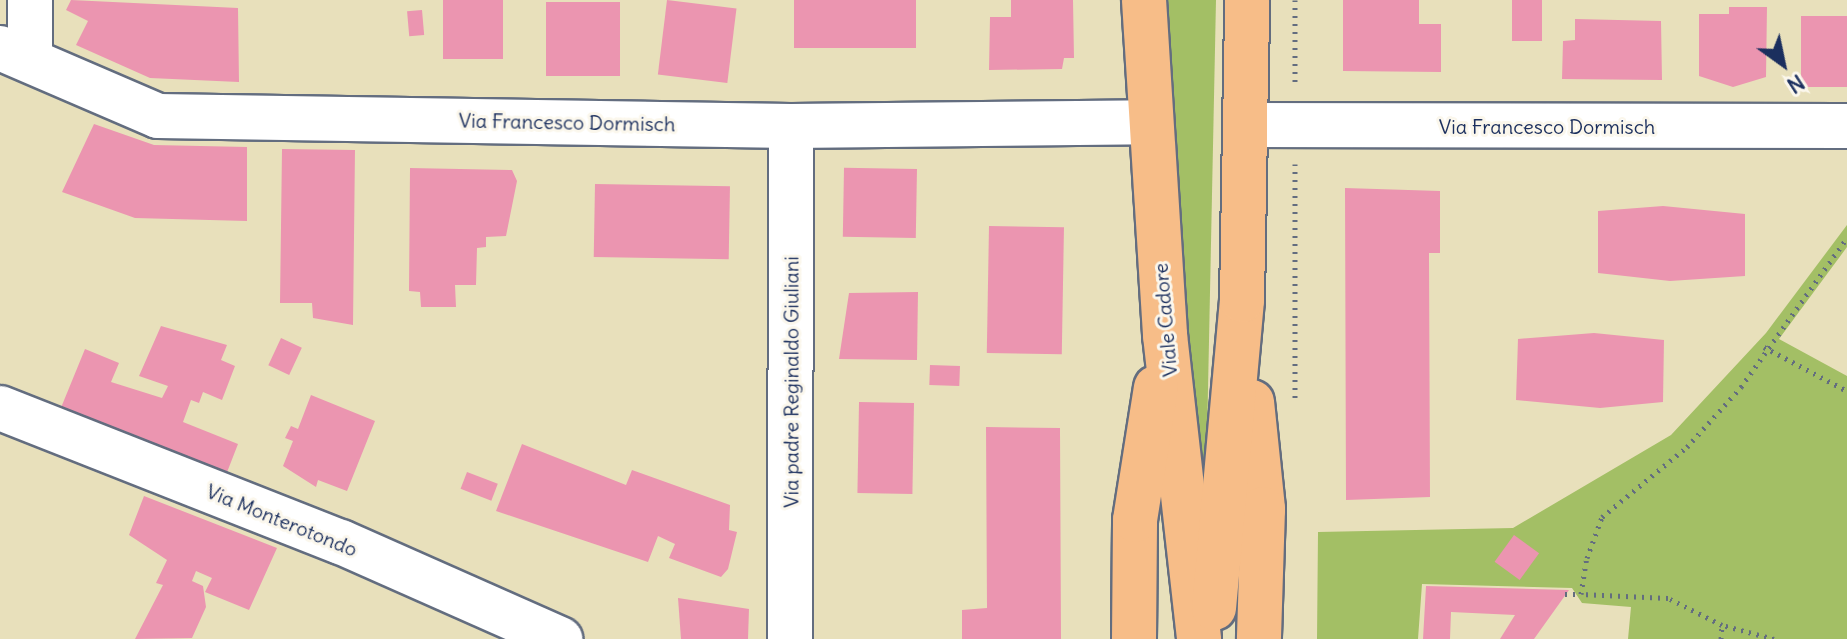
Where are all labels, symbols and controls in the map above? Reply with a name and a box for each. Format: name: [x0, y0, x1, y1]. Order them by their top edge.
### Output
north arrow: [1743, 24, 1823, 104]
text: N: [1782, 68, 1810, 100]
street label: Via Francesco Dormisch: [458, 108, 676, 136]
street label: Via Francesco Dormisch: [1439, 114, 1655, 138]
street label: Via padre Reginaldo Giuliani: [779, 256, 803, 508]
street label: Viale Cadore: [1148, 262, 1182, 378]
street label: Via Monterotondo: [203, 479, 361, 561]

